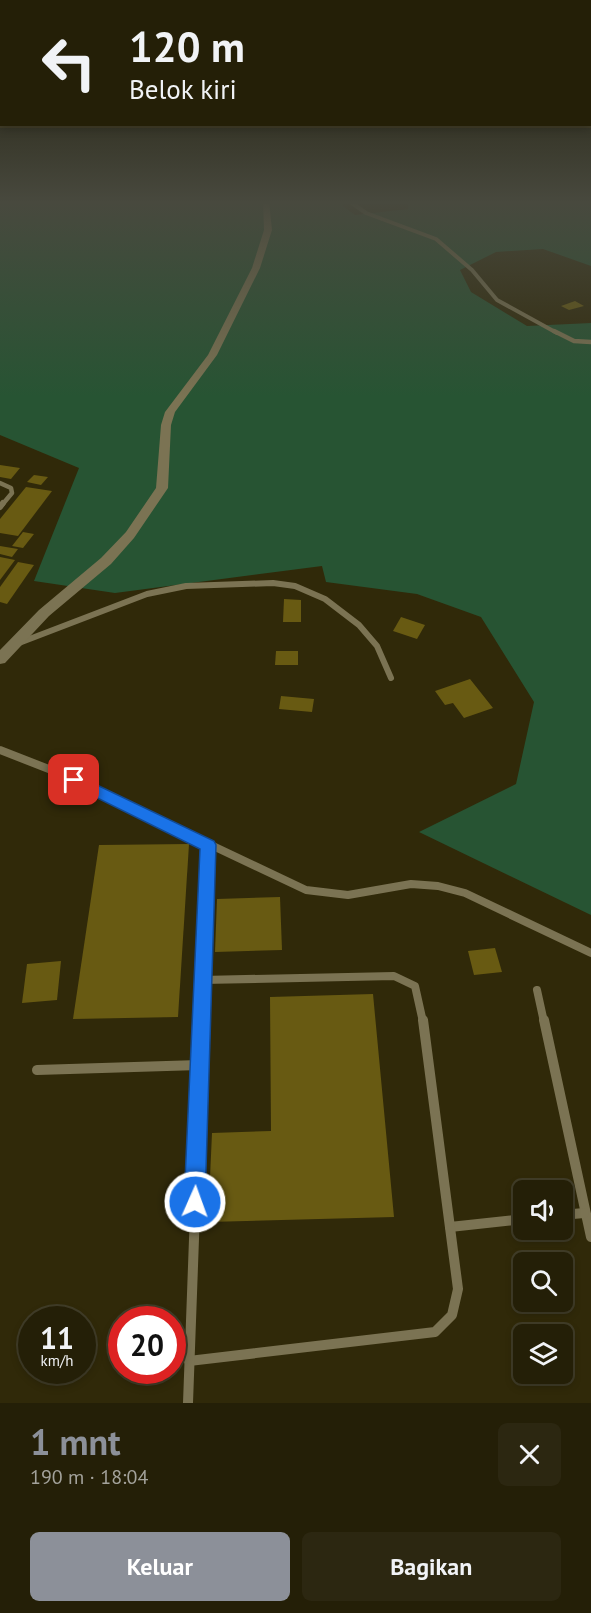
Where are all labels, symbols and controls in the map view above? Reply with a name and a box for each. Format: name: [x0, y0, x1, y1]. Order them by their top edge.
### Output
text: 120 m: [129, 19, 245, 74]
icon: left: [30, 24, 108, 102]
text: Belok kiri: [129, 72, 237, 106]
pin: [48, 754, 99, 805]
icon: arrive: [57, 763, 90, 796]
position arrow: [163, 1170, 227, 1234]
map controls: [513, 1180, 573, 1384]
button: sound: [513, 1180, 573, 1240]
button: search: [513, 1252, 573, 1312]
speed limit sign: 20: [108, 1306, 186, 1384]
text: 11: [40, 1318, 74, 1357]
button: layers: [513, 1324, 573, 1384]
text: km/h: [41, 1351, 73, 1370]
text: 1 mnt: [30, 1418, 121, 1465]
button: close: [498, 1423, 561, 1486]
text: 190 m · 18:04: [30, 1464, 148, 1490]
button: Keluar: [30, 1532, 290, 1601]
button: Bagikan: [302, 1532, 561, 1601]

